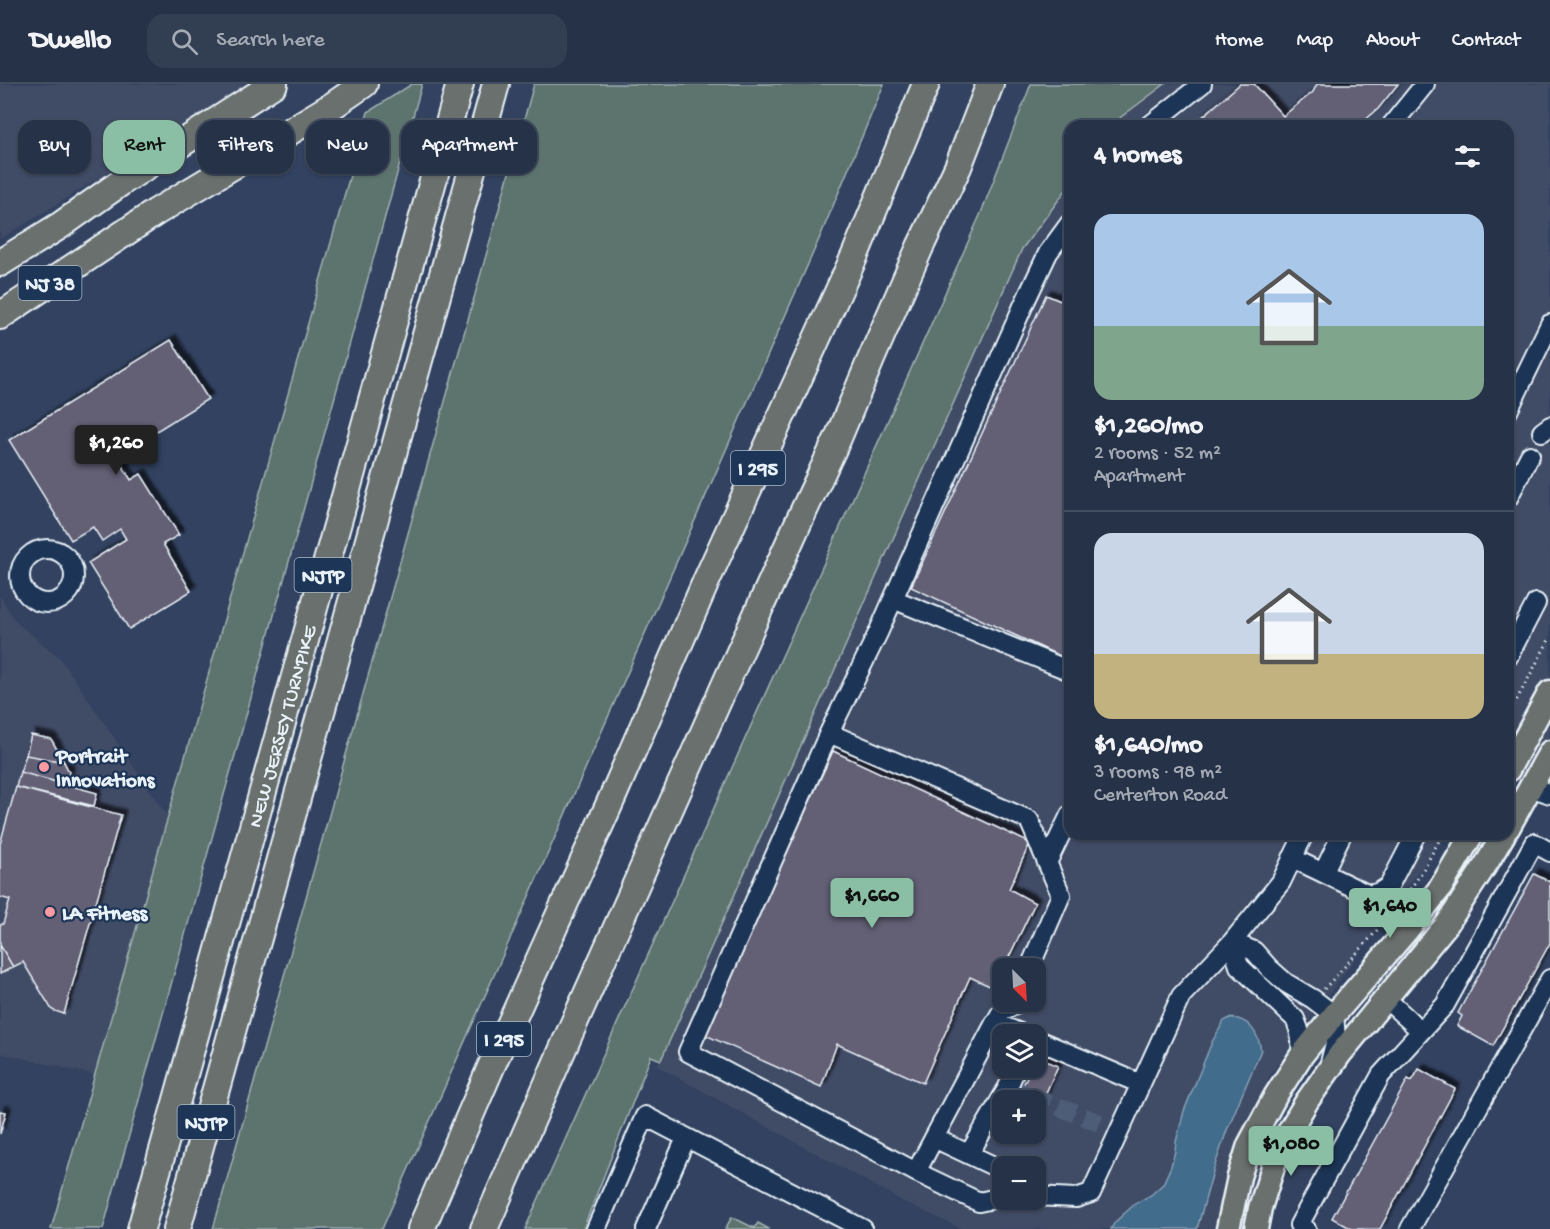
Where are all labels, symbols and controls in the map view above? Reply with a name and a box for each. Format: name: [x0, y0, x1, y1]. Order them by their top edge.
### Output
search box: [147, 14, 567, 68]
text: Dwello: [30, 25, 111, 58]
icon: search: [168, 25, 201, 58]
text: Search here: [216, 28, 325, 54]
text: Home: [1215, 29, 1263, 54]
text: Map: [1296, 29, 1333, 54]
text: About: [1366, 29, 1419, 54]
text: Contact: [1452, 29, 1520, 54]
chip: Buy: [18, 120, 91, 174]
chip: Rent: [103, 120, 185, 174]
chip: Filters: [197, 120, 294, 174]
chip: New: [306, 120, 389, 174]
chip: Apartment: [401, 120, 537, 174]
icon: filters: [1451, 140, 1484, 173]
text: 4 homes: [1094, 141, 1181, 172]
icon: home: [1235, 253, 1343, 361]
road number: NJ 38: [19, 266, 82, 300]
text: $1,260/mo: [1094, 412, 1203, 443]
pin: $1,260: [67, 425, 165, 476]
text: $1,260: [89, 433, 143, 456]
text: 2 rooms · 52 m²: [1094, 443, 1221, 466]
road number: I 295: [731, 451, 785, 485]
text: Apartment: [1094, 466, 1184, 489]
road number: NJTP: [294, 558, 352, 592]
icon: home: [1235, 572, 1343, 680]
street label: NEW JERSEY TURNPIKE: [244, 622, 325, 831]
text: $1,640/mo: [1094, 731, 1203, 762]
place label: Portrait Innovations: [55, 746, 156, 795]
marker: Portrait Innovations: [37, 760, 51, 774]
text: 3 rooms · 98 m²: [1094, 762, 1222, 785]
text: Centerton Road: [1094, 785, 1227, 808]
pin: $1,660: [823, 878, 921, 929]
text: $1,660: [845, 886, 899, 909]
pin: $1,640: [1341, 888, 1439, 939]
text: $1,640: [1363, 896, 1417, 919]
place label: LA Fitness: [62, 903, 148, 928]
marker: LA Fitness: [43, 905, 57, 919]
north arrow: [992, 958, 1046, 1012]
map controls: [992, 958, 1046, 1210]
road number: I 295: [477, 1022, 531, 1056]
button: layers: [992, 1024, 1046, 1078]
button: +: [992, 1090, 1046, 1144]
road number: NJTP: [178, 1105, 234, 1139]
pin: $1,080: [1242, 1126, 1340, 1177]
text: $1,080: [1262, 1134, 1320, 1157]
button: −: [992, 1156, 1046, 1210]

